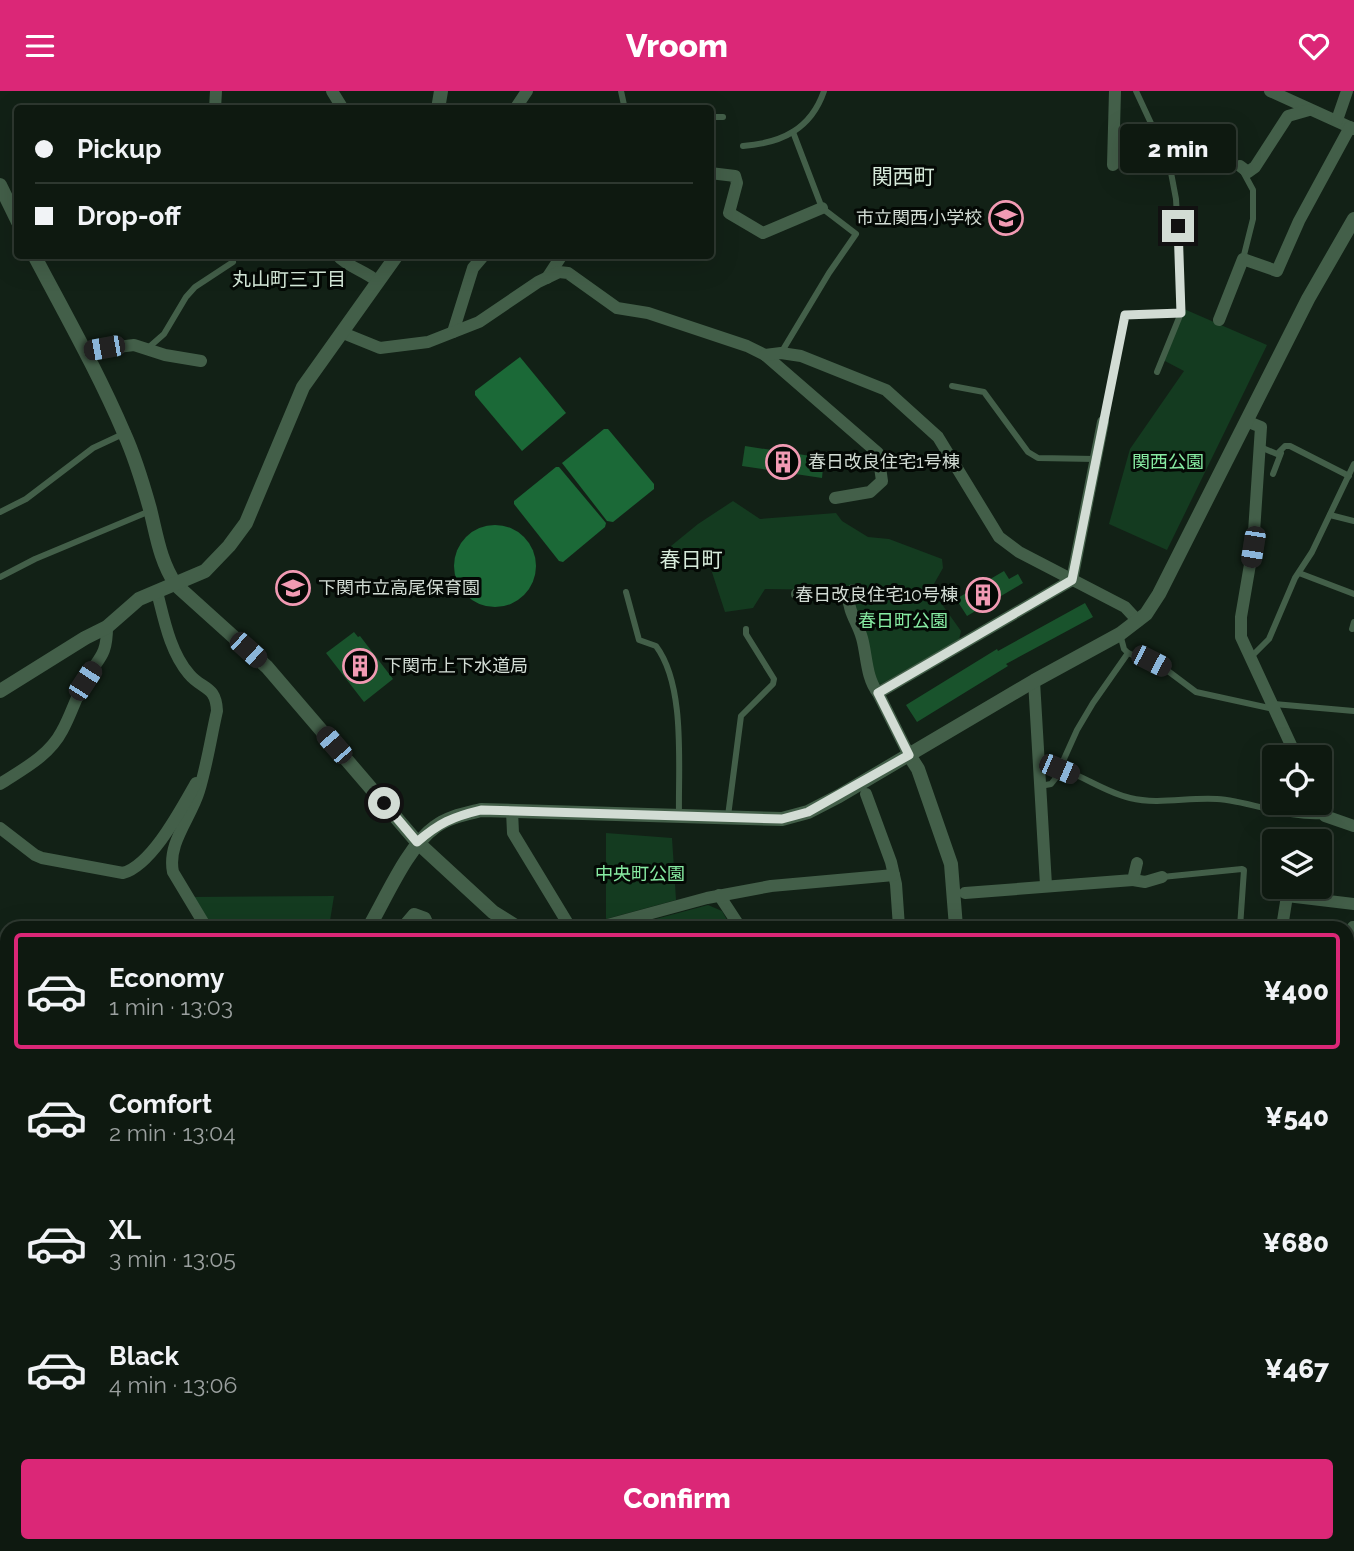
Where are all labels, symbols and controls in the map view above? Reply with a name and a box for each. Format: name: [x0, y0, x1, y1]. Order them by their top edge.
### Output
icon: menu: [21, 27, 59, 65]
text: Vroom: [626, 27, 728, 64]
icon: heart: [1295, 27, 1333, 65]
callout: 2 min: [1120, 124, 1236, 173]
text: Pickup: [77, 134, 162, 164]
text: 2 min: [1148, 135, 1208, 162]
district label: 関西町: [872, 164, 935, 189]
school or university icon: 市立関西小学校: [987, 199, 1025, 237]
text: Drop-off: [77, 201, 181, 231]
place label: 市立関西小学校: [856, 207, 982, 228]
route end: [1162, 210, 1194, 242]
district label: 丸山町三丁目: [232, 268, 346, 290]
car: [82, 334, 127, 362]
building icon: 春日改良住宅1号棟: [764, 443, 802, 481]
place label: 春日改良住宅1号棟: [808, 451, 960, 472]
park label: 関西公園: [1132, 451, 1204, 472]
car: [1240, 525, 1267, 569]
district label: 春日町: [660, 547, 723, 572]
school or university icon: 下関市立高尾保育園: [274, 569, 312, 607]
building icon: 春日改良住宅10号棟: [964, 576, 1002, 614]
place label: 下関市立高尾保育園: [318, 577, 480, 598]
place label: 春日改良住宅10号棟: [795, 584, 958, 605]
park label: 春日町公園: [858, 610, 948, 631]
car: [226, 628, 271, 672]
car: [1128, 642, 1175, 680]
building icon: 下関市上下水道局: [341, 647, 379, 685]
place label: 下関市上下水道局: [384, 655, 528, 676]
car: [65, 658, 106, 704]
car: [313, 722, 356, 768]
map controls: [1262, 745, 1332, 899]
button: locate: [1262, 745, 1332, 815]
car: [1036, 751, 1083, 787]
route start: [368, 787, 400, 819]
button: layers: [1262, 829, 1332, 899]
park label: 中央町公園: [595, 863, 685, 884]
icon: car: [25, 960, 88, 1023]
text: Economy: [109, 963, 224, 993]
text: ¥400: [1263, 976, 1329, 1006]
text: 1 min · 13:03: [109, 993, 233, 1020]
icon: car: [25, 1086, 88, 1149]
text: Comfort: [109, 1089, 212, 1119]
text: ¥540: [1265, 1102, 1329, 1132]
text: 2 min · 13:04: [109, 1119, 236, 1146]
icon: car: [25, 1212, 88, 1275]
text: XL: [109, 1215, 141, 1245]
text: ¥680: [1263, 1228, 1329, 1258]
text: 3 min · 13:05: [109, 1245, 236, 1272]
icon: car: [25, 1338, 88, 1401]
text: Black: [109, 1341, 179, 1371]
text: ¥467: [1264, 1354, 1329, 1384]
text: 4 min · 13:06: [109, 1371, 237, 1398]
button: Confirm: [21, 1459, 1333, 1539]

